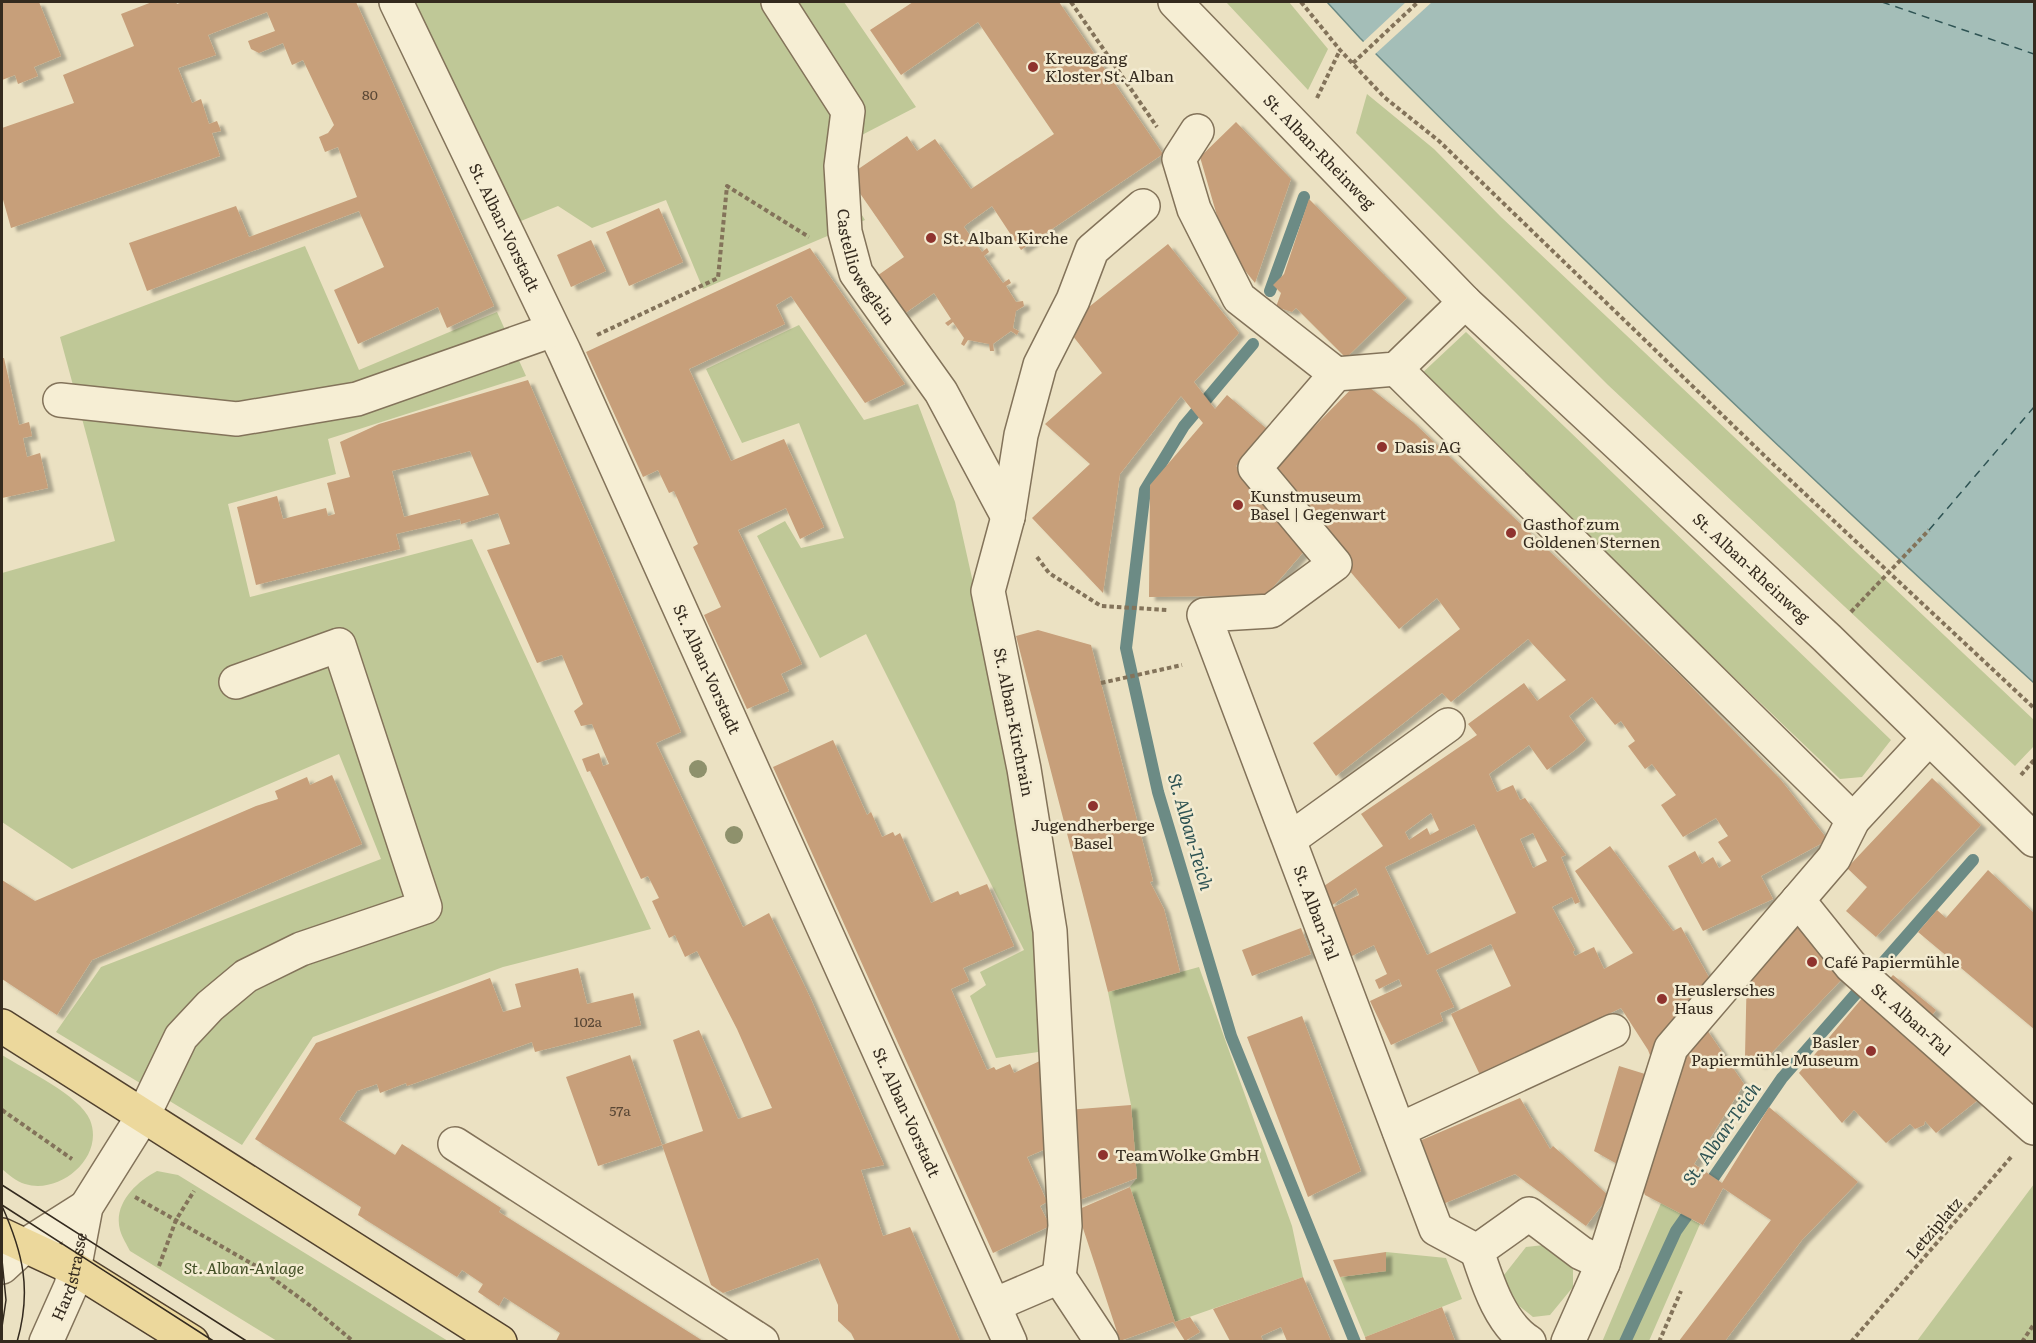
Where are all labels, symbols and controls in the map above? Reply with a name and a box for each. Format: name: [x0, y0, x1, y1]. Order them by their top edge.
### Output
place label: Kreuzgang Kloster St. Alban: [1045, 45, 1174, 87]
marker: Kreuzgang Kloster St. Alban: [1026, 60, 1040, 74]
house number: 80: [362, 84, 378, 104]
street label: St. Alban-Rheinweg: [1259, 88, 1382, 214]
street label: St. Alban-Vorstadt: [464, 158, 547, 296]
street label: Castellioweglein: [833, 208, 902, 329]
place label: St. Alban Kirche: [943, 225, 1068, 249]
marker: St. Alban Kirche: [924, 231, 938, 245]
place label: Dasis AG: [1394, 434, 1461, 458]
marker: Dasis AG: [1375, 440, 1389, 454]
place label: Kunstmuseum Basel | Gegenwart: [1250, 483, 1387, 525]
marker: Kunstmuseum Basel | Gegenwart: [1231, 498, 1245, 512]
street label: St. Alban-Rheinweg: [1688, 506, 1816, 628]
place label: Gasthof zum Goldenen Sternen: [1523, 511, 1661, 553]
marker: Gasthof zum Goldenen Sternen: [1504, 526, 1518, 540]
street label: St. Alban-Vorstadt: [668, 600, 748, 738]
street label: St. Alban-Kirchrain: [989, 645, 1041, 799]
water label: St. Alban-Teich: [1162, 770, 1221, 894]
marker: Jugendherberge Basel: [1086, 799, 1100, 813]
place label: Jugendherberge Basel: [1031, 812, 1155, 854]
street label: St. Alban-Tal: [1289, 861, 1346, 963]
place label: Café Papiermühle: [1824, 949, 1960, 973]
marker: Café Papiermühle: [1805, 955, 1819, 969]
place label: Heuslersches Haus: [1674, 977, 1775, 1019]
street label: St. Alban-Tal: [1867, 977, 1957, 1061]
marker: Heuslersches Haus: [1655, 992, 1669, 1006]
house number: 102a: [574, 1011, 603, 1031]
place label: Basler Papiermühle Museum: [1691, 1029, 1859, 1071]
street label: St. Alban-Vorstadt: [868, 1043, 947, 1181]
marker: Basler Papiermühle Museum: [1864, 1044, 1878, 1058]
water label: St. Alban-Teich: [1675, 1076, 1767, 1190]
house number: 57a: [609, 1100, 631, 1120]
place label: TeamWolke GmbH: [1115, 1142, 1260, 1166]
marker: TeamWolke GmbH: [1096, 1148, 1110, 1162]
street label: Letziplatz: [1900, 1191, 1967, 1264]
street label: Hardstrasse: [44, 1230, 92, 1324]
park label: St. Alban-Anlage: [184, 1255, 304, 1279]

